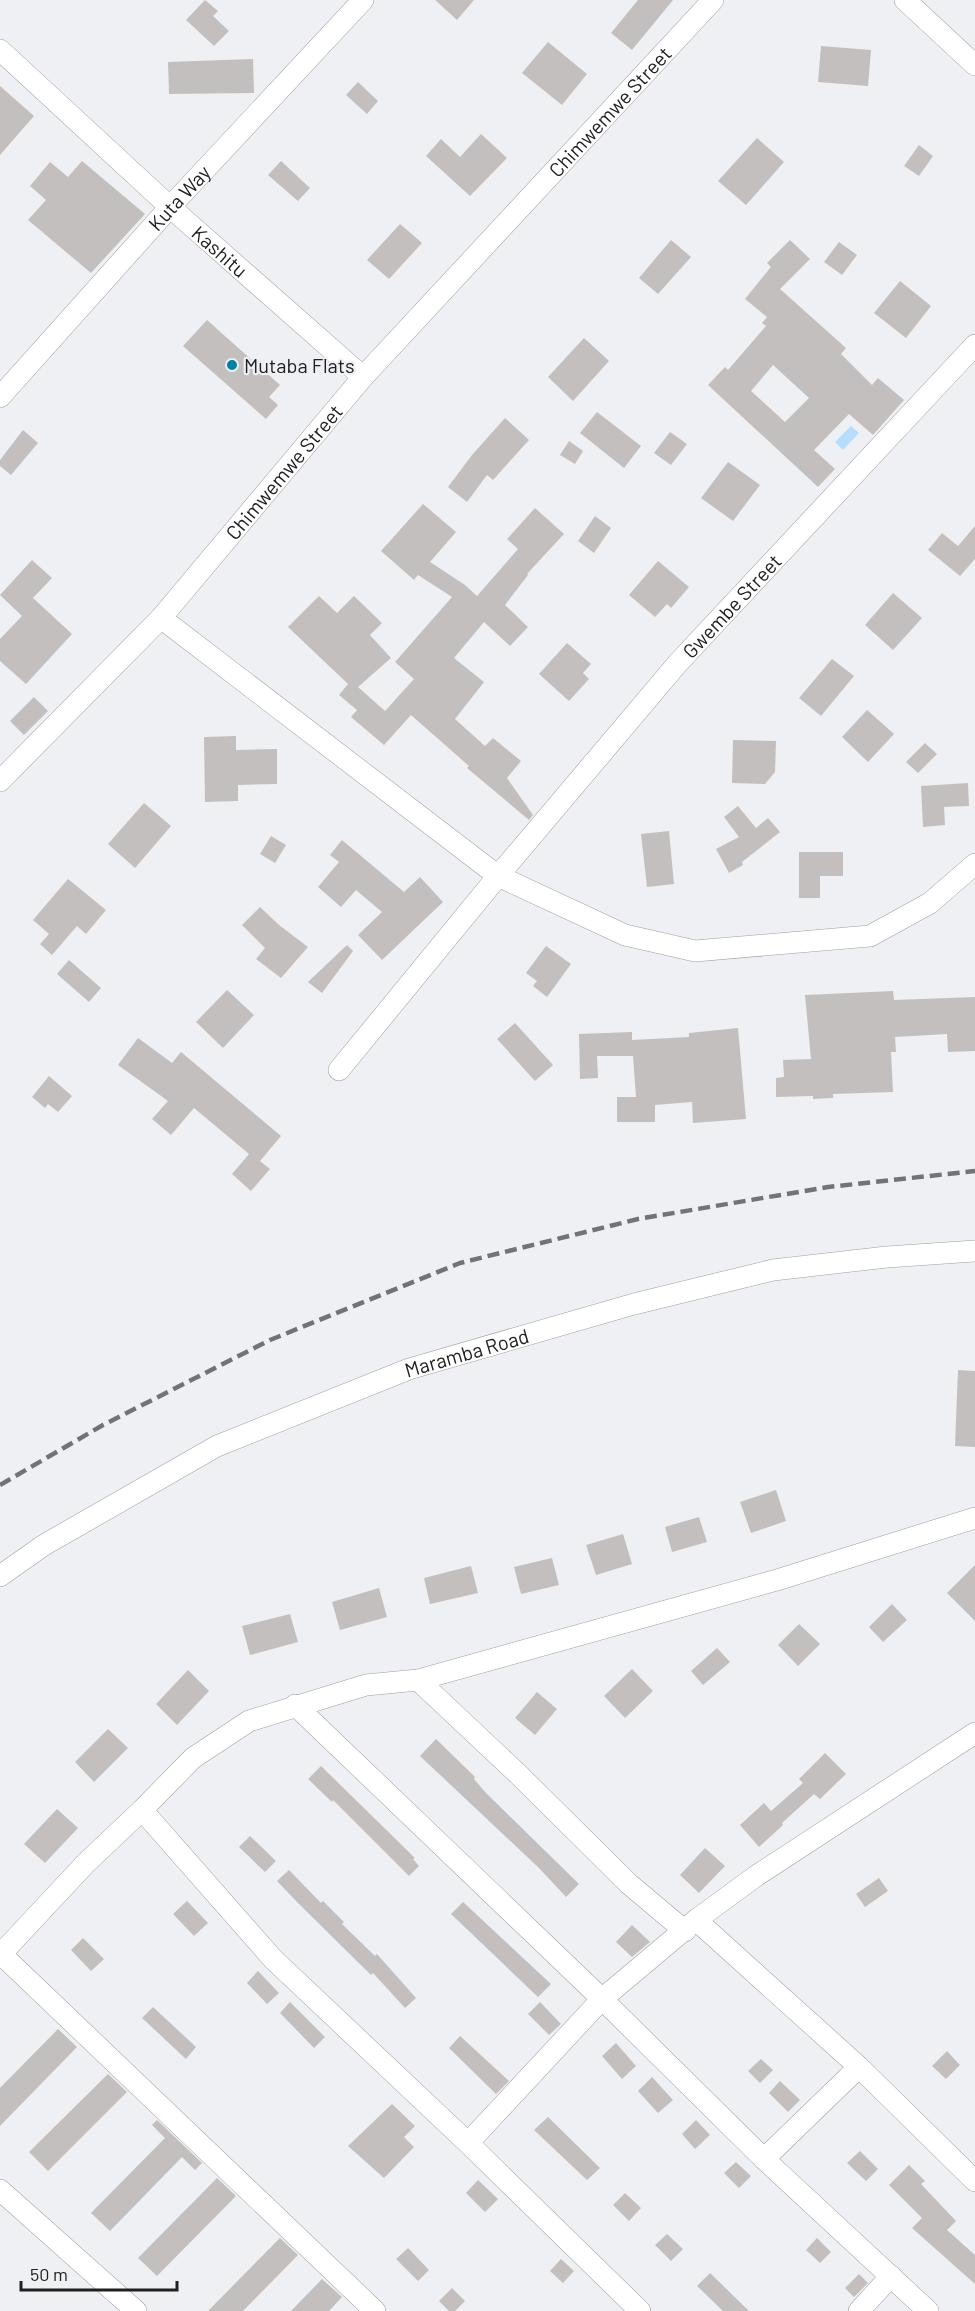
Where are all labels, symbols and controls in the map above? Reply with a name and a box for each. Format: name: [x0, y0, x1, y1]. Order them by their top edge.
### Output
street label: Chimwemwe Street: [543, 41, 676, 181]
street label: Kuta Way: [143, 160, 215, 235]
street label: Kashitu: [187, 220, 253, 282]
place label: Mutaba Flats: [244, 353, 355, 377]
marker: Mutaba Flats: [225, 358, 239, 372]
street label: Chimwemwe Street: [220, 399, 347, 544]
street label: Gwembe Street: [677, 549, 786, 663]
street label: Maramba Road: [402, 1323, 531, 1382]
scale bar: [21, 2254, 177, 2292]
text: 50 m: [30, 2263, 68, 2285]

